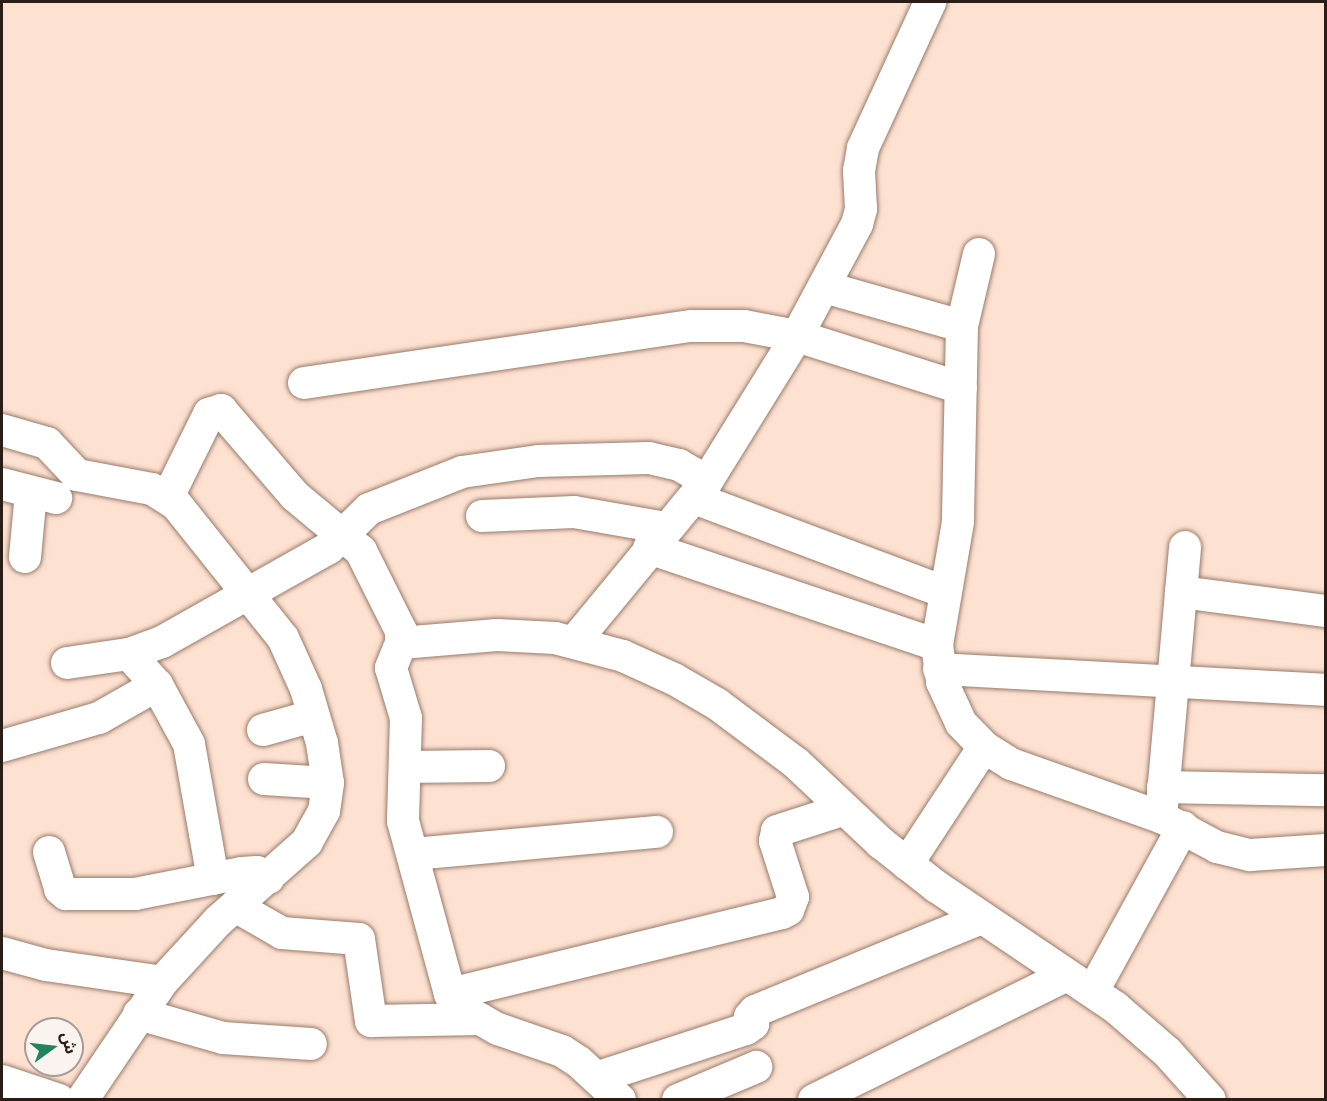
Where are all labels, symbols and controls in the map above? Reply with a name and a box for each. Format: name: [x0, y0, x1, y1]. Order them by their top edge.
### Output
north arrow: [24, 1017, 84, 1077]
text: ش: [57, 1030, 82, 1056]

